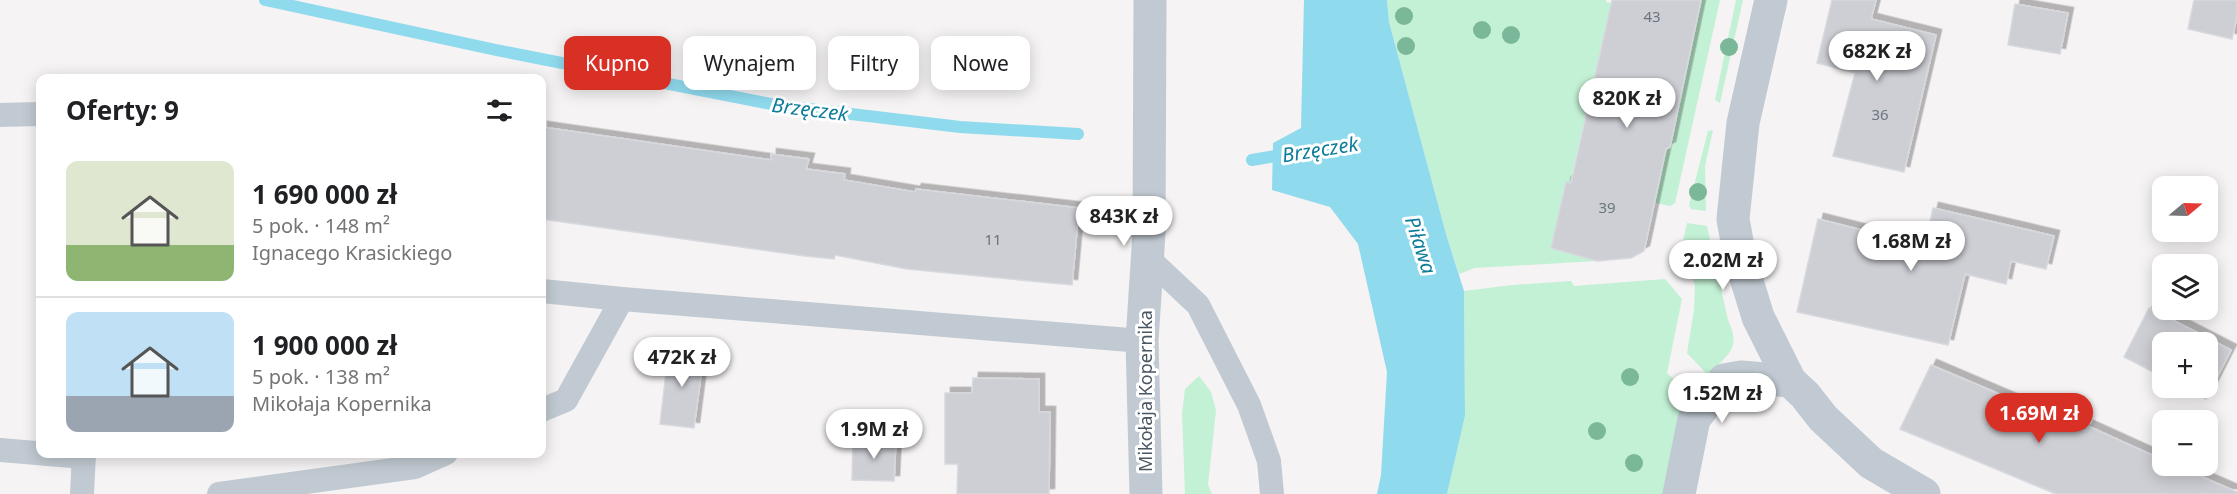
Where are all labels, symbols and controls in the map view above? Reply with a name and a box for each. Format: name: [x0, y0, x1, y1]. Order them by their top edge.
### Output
house number: 43: [1643, 6, 1661, 26]
pin: 682K zł: [1822, 31, 1932, 82]
chip: Kupno: [564, 36, 671, 90]
chip: Wynajem: [683, 36, 816, 90]
chip: Filtry: [828, 36, 919, 90]
chip: Nowe: [931, 36, 1030, 90]
text: 682K zł: [1843, 37, 1911, 64]
pin: 820K zł: [1572, 78, 1682, 129]
text: 820K zł: [1593, 84, 1661, 111]
water label: Brzęczek: [770, 91, 851, 127]
text: Oferty: 9: [66, 92, 179, 128]
icon: filters: [483, 94, 516, 127]
house number: 36: [1871, 104, 1889, 124]
water label: Brzęczek: [1280, 129, 1361, 168]
text: 1 690 000 zł: [252, 176, 397, 212]
north arrow: [2152, 176, 2218, 242]
map controls: [2152, 176, 2218, 476]
icon: home: [114, 185, 186, 257]
pin: 843K zł: [1069, 196, 1179, 247]
house number: 39: [1598, 197, 1616, 217]
text: 843K zł: [1090, 202, 1158, 229]
text: 5 pok. · 148 m²: [252, 212, 390, 239]
water label: Piława: [1399, 213, 1443, 277]
pin: 1.68M zł: [1849, 221, 1973, 272]
text: 1.68M zł: [1871, 227, 1951, 254]
house number: 11: [984, 229, 1002, 249]
text: Ignacego Krasickiego: [252, 239, 452, 266]
pin: 2.02M zł: [1661, 240, 1785, 291]
text: 2.02M zł: [1683, 246, 1763, 273]
button: layers: [2152, 254, 2218, 320]
street label: Mikołaja Kopernika: [1133, 310, 1157, 472]
text: 1 900 000 zł: [252, 327, 397, 363]
button: +: [2152, 332, 2218, 398]
icon: home: [114, 336, 186, 408]
pin: 472K zł: [627, 337, 737, 388]
text: 472K zł: [648, 343, 716, 370]
text: 5 pok. · 138 m²: [252, 363, 390, 390]
pin: 1.52M zł: [1660, 373, 1784, 424]
text: 1.52M zł: [1682, 379, 1762, 406]
text: Mikołaja Kopernika: [252, 390, 432, 417]
pin: 1.69M zł: [1977, 393, 2101, 444]
text: 1.69M zł: [1999, 399, 2079, 426]
pin: 1.9M zł: [819, 409, 929, 460]
button: −: [2152, 410, 2218, 476]
text: 1.9M zł: [840, 415, 908, 442]

